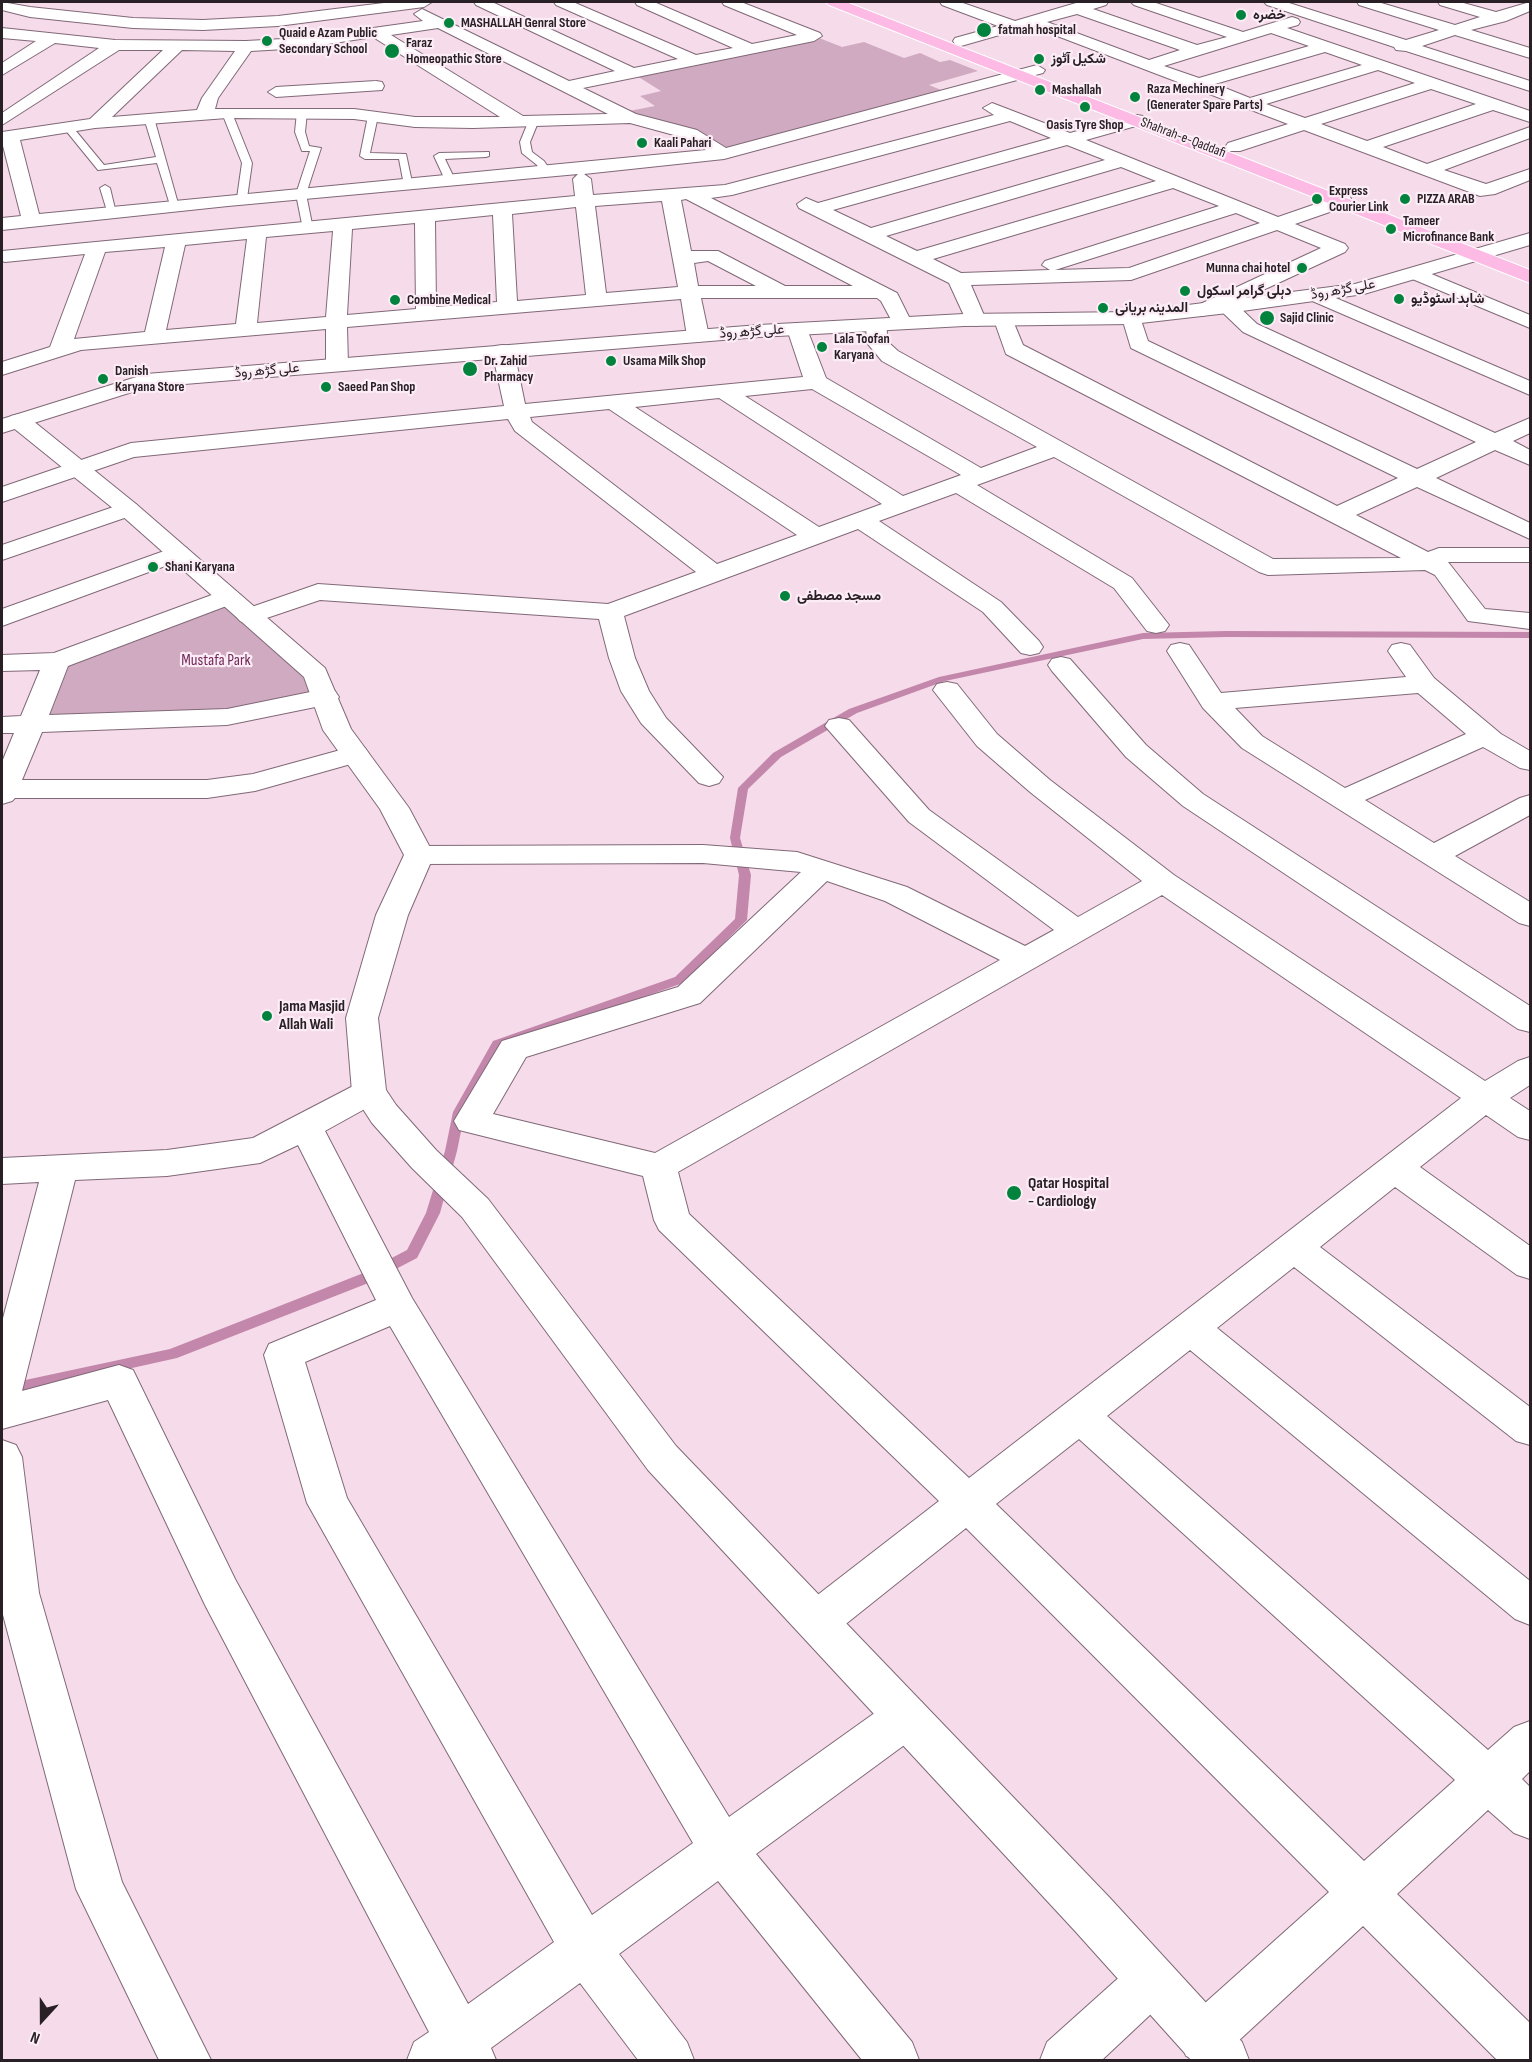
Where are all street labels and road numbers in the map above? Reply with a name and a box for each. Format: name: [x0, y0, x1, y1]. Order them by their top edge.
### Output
street label: Shahrah-e-Qaddafi: [1138, 114, 1228, 162]
street label: علی گڑھ روڈ: [1310, 276, 1376, 304]
street label: علی گڑھ روڈ: [719, 321, 785, 343]
street label: علی گڑھ روڈ: [234, 360, 300, 382]

